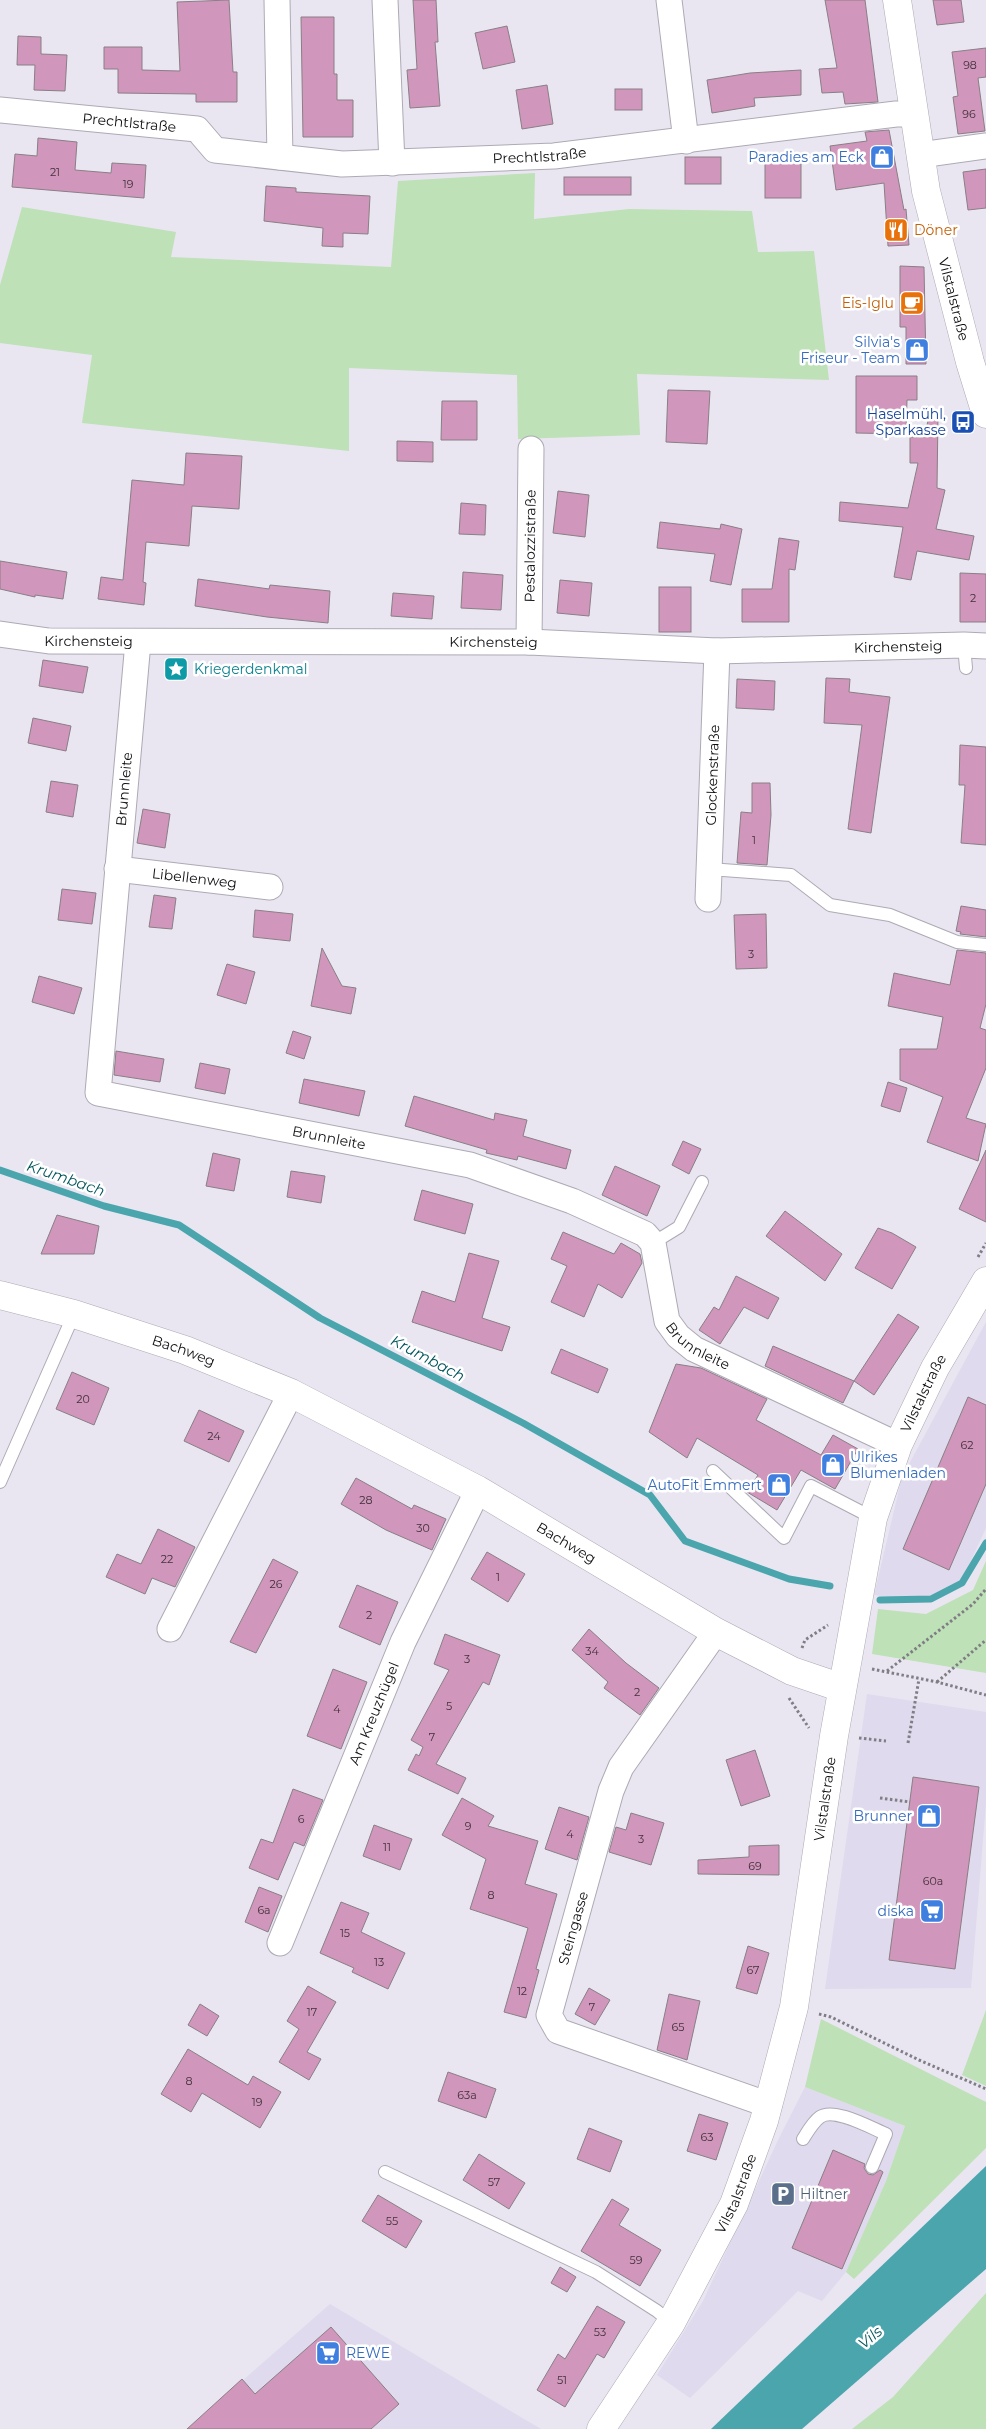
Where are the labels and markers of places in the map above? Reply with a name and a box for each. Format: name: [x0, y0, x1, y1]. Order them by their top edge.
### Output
shop icon: Paradies am Eck: [869, 144, 895, 170]
place label: Paradies am Eck: [748, 148, 865, 166]
restaurant icon: Döner: [883, 217, 909, 243]
place label: Döner: [914, 221, 958, 239]
cafe icon: Eis-Iglu: [899, 290, 925, 316]
place label: Eis-Iglu: [842, 294, 894, 312]
place label: Silvia's Friseur - Team: [800, 333, 900, 367]
shop icon: Silvia's Friseur - Team: [904, 337, 930, 363]
place label: Haselmühl, Sparkasse: [867, 405, 946, 439]
bus stop icon: Haselmühl, Sparkasse: [950, 409, 976, 435]
place icon: Kriegerdenkmal: [163, 656, 189, 682]
place label: Kriegerdenkmal: [194, 660, 308, 678]
place label: Ulrikes Blumenladen: [850, 1448, 946, 1482]
shop icon: Ulrikes Blumenladen: [820, 1452, 846, 1478]
shop icon: AutoFit Emmert: [766, 1472, 792, 1498]
place label: AutoFit Emmert: [648, 1476, 762, 1494]
shop icon: Brunner: [916, 1803, 942, 1829]
place label: Brunner: [853, 1807, 912, 1825]
supermarket icon: diska: [919, 1898, 945, 1924]
place label: diska: [877, 1902, 914, 1920]
parking icon: Hiltner: [770, 2181, 796, 2207]
place label: Hiltner: [800, 2185, 848, 2203]
supermarket icon: REWE: [315, 2340, 341, 2366]
place label: REWE: [346, 2344, 390, 2362]

